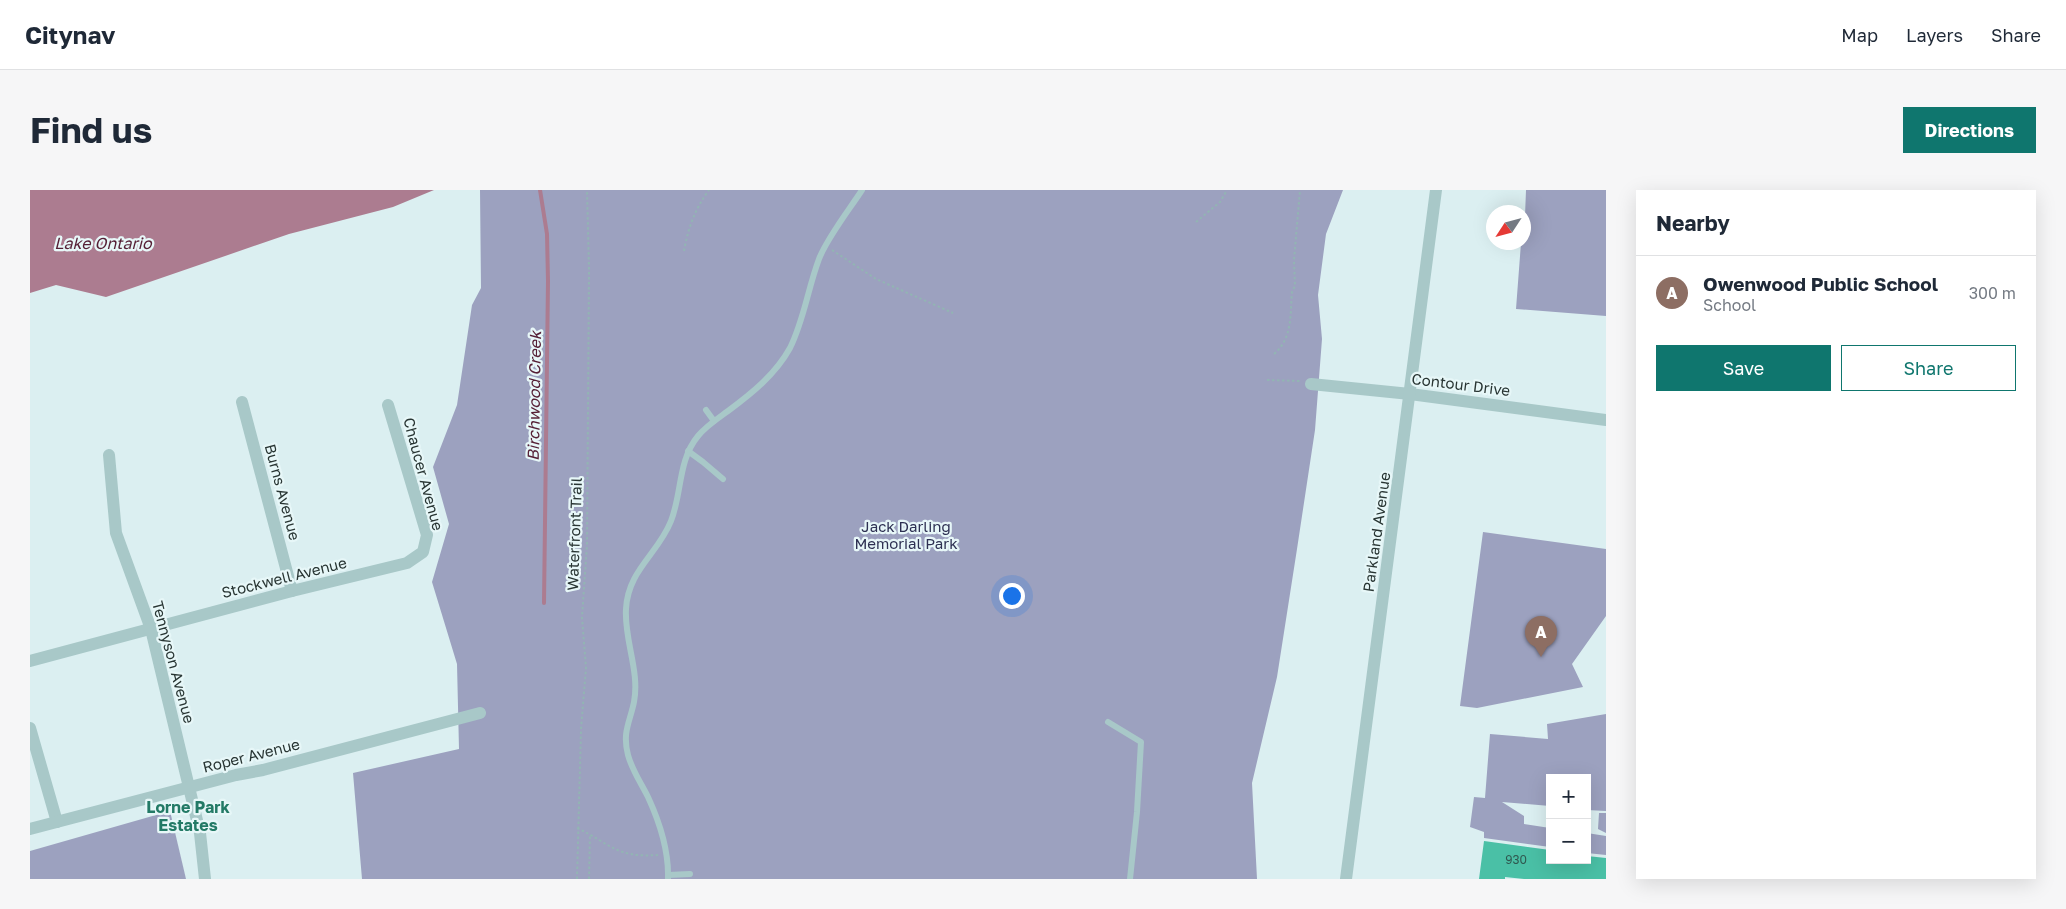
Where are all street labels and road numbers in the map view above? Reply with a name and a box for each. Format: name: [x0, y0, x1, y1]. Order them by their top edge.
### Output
street label: Contour Drive: [1411, 369, 1512, 399]
street label: Chaucer Avenue: [400, 415, 448, 533]
street label: Burns Avenue: [262, 442, 305, 542]
street label: Parkland Avenue: [1359, 471, 1393, 593]
street label: Waterfront Trail: [563, 477, 585, 591]
street label: Stockwell Avenue: [220, 553, 349, 601]
street label: Tennyson Avenue: [149, 599, 199, 726]
street label: Roper Avenue: [201, 734, 302, 776]

